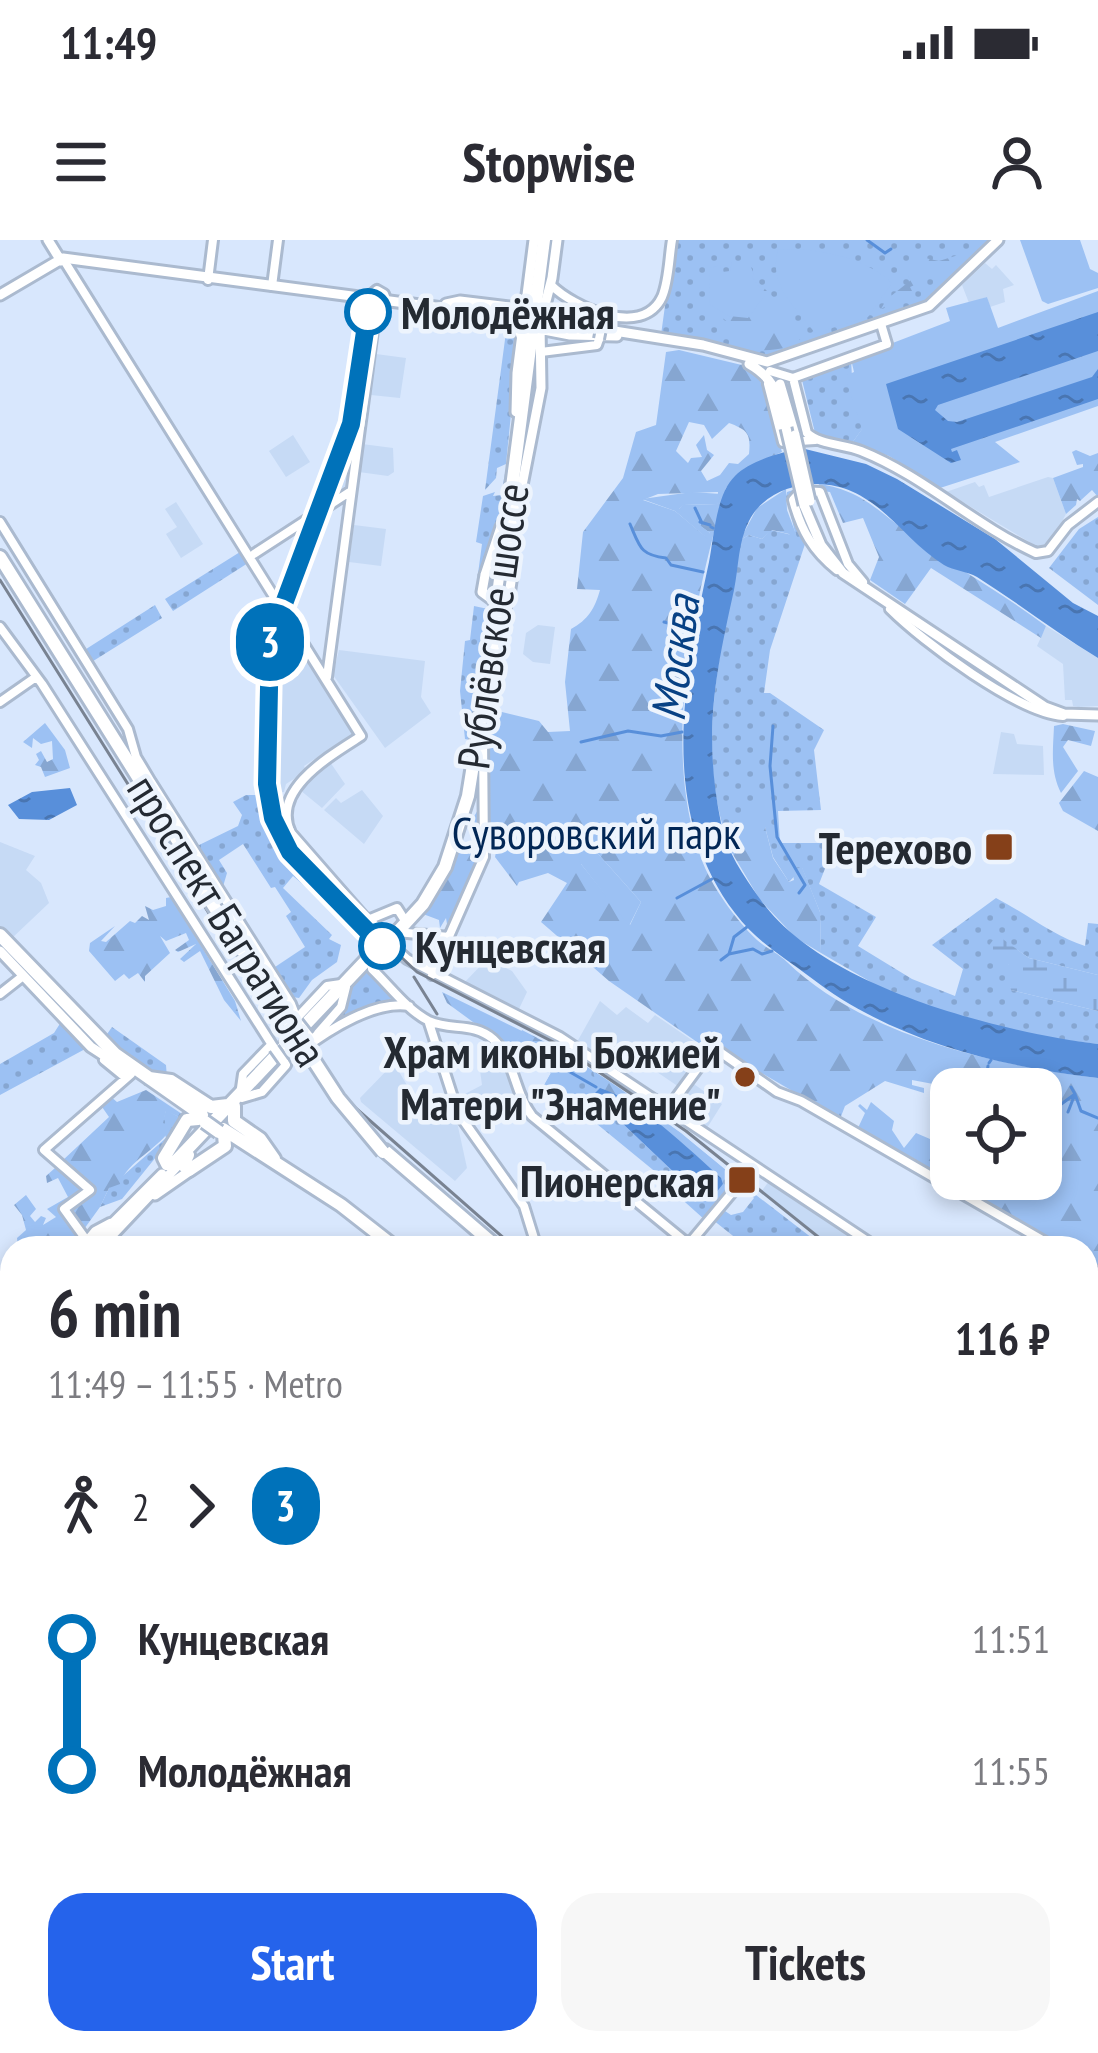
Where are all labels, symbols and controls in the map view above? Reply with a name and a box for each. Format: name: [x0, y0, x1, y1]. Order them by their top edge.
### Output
text: 11:49: [60, 13, 157, 71]
text: Stopwise: [462, 127, 636, 197]
icon: menu: [48, 129, 114, 195]
icon: person: [984, 129, 1050, 195]
place label: Молодёжная: [401, 283, 615, 341]
marker: Молодёжная: [346, 290, 390, 334]
street label: Рублёвское шоссе: [443, 480, 541, 772]
water label: Москва: [636, 589, 713, 724]
line badge: 3: [231, 603, 309, 681]
text: 3: [260, 614, 280, 669]
street label: проспект Багратиона: [115, 764, 341, 1076]
park label: Суворовский парк: [452, 803, 741, 861]
place label: Терехово: [819, 818, 972, 876]
marker: Терехово: [983, 831, 1015, 863]
place label: Кунцевская: [415, 917, 606, 975]
marker: Кунцевская: [360, 924, 404, 968]
place label: Храм иконы Божией Матери "Знамение": [383, 1022, 721, 1132]
marker: Храм иконы Божией Матери "Знамение": [732, 1064, 758, 1090]
map controls: [930, 1068, 1062, 1200]
button: locate: [930, 1068, 1062, 1200]
place label: Пионерская: [520, 1151, 715, 1209]
marker: Пионерская: [726, 1164, 758, 1196]
text: 6 min: [48, 1270, 181, 1355]
text: 116 ₽: [955, 1309, 1050, 1367]
text: 11:49 – 11:55 · Metro: [48, 1358, 343, 1409]
icon: walk: [48, 1473, 114, 1539]
icon: forward: [168, 1473, 234, 1539]
text: 3: [276, 1478, 296, 1533]
text: 2: [132, 1481, 150, 1532]
text: Кунцевская: [138, 1609, 329, 1667]
text: 11:51: [972, 1613, 1050, 1664]
text: Молодёжная: [138, 1741, 352, 1799]
text: 11:55: [972, 1745, 1050, 1796]
button: Start: [48, 1893, 537, 2031]
button: Tickets: [561, 1893, 1050, 2031]

